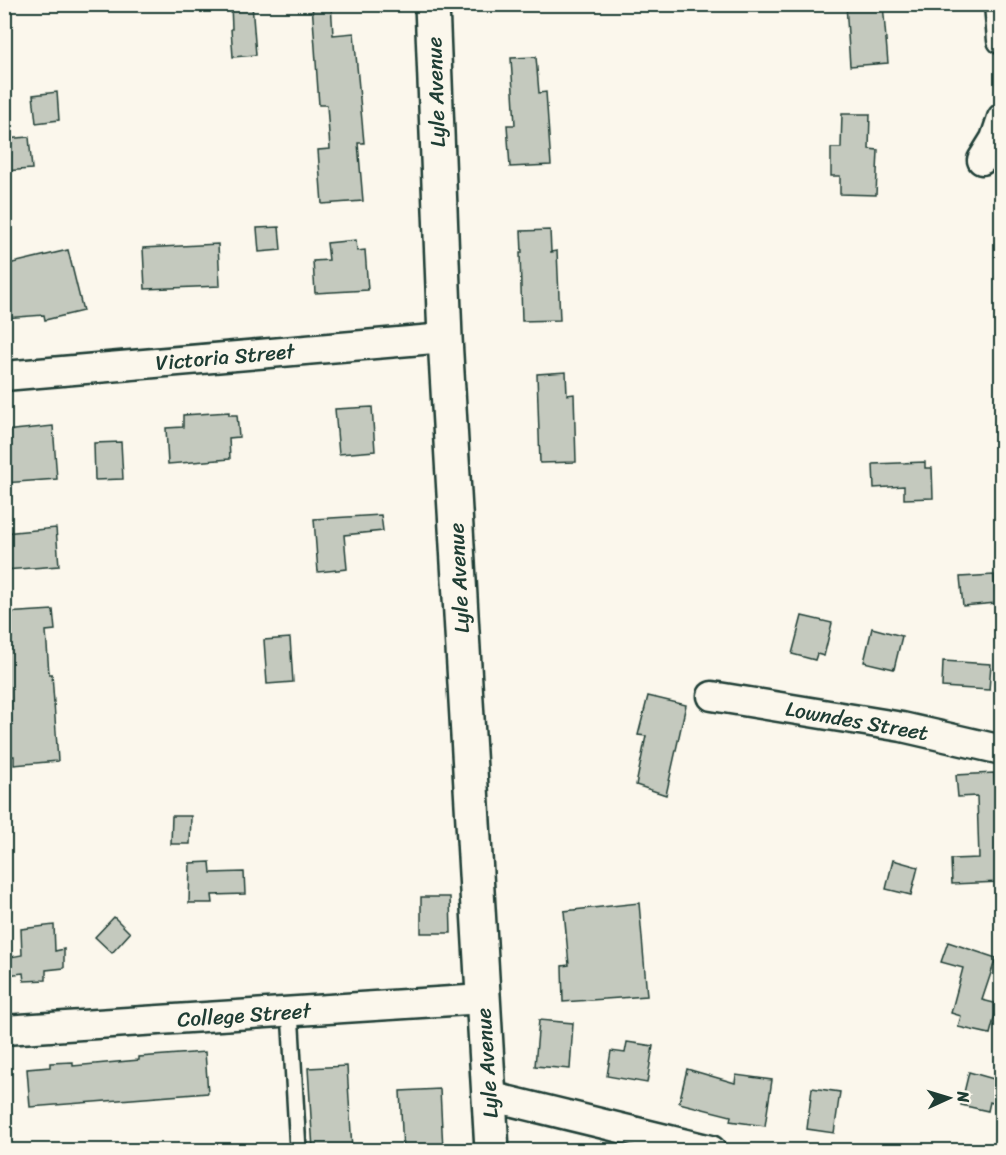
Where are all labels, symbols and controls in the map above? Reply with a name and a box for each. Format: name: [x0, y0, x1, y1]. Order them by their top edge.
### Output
street label: Lyle Avenue: [415, 36, 457, 148]
street label: Victoria Street: [154, 332, 298, 382]
street label: Lyle Avenue: [437, 522, 481, 634]
street label: Lowndes Street: [783, 690, 931, 752]
street label: College Street: [176, 991, 314, 1039]
street label: Lyle Avenue: [464, 1006, 510, 1119]
north arrow: [919, 1068, 979, 1128]
text: N: [949, 1089, 978, 1104]

